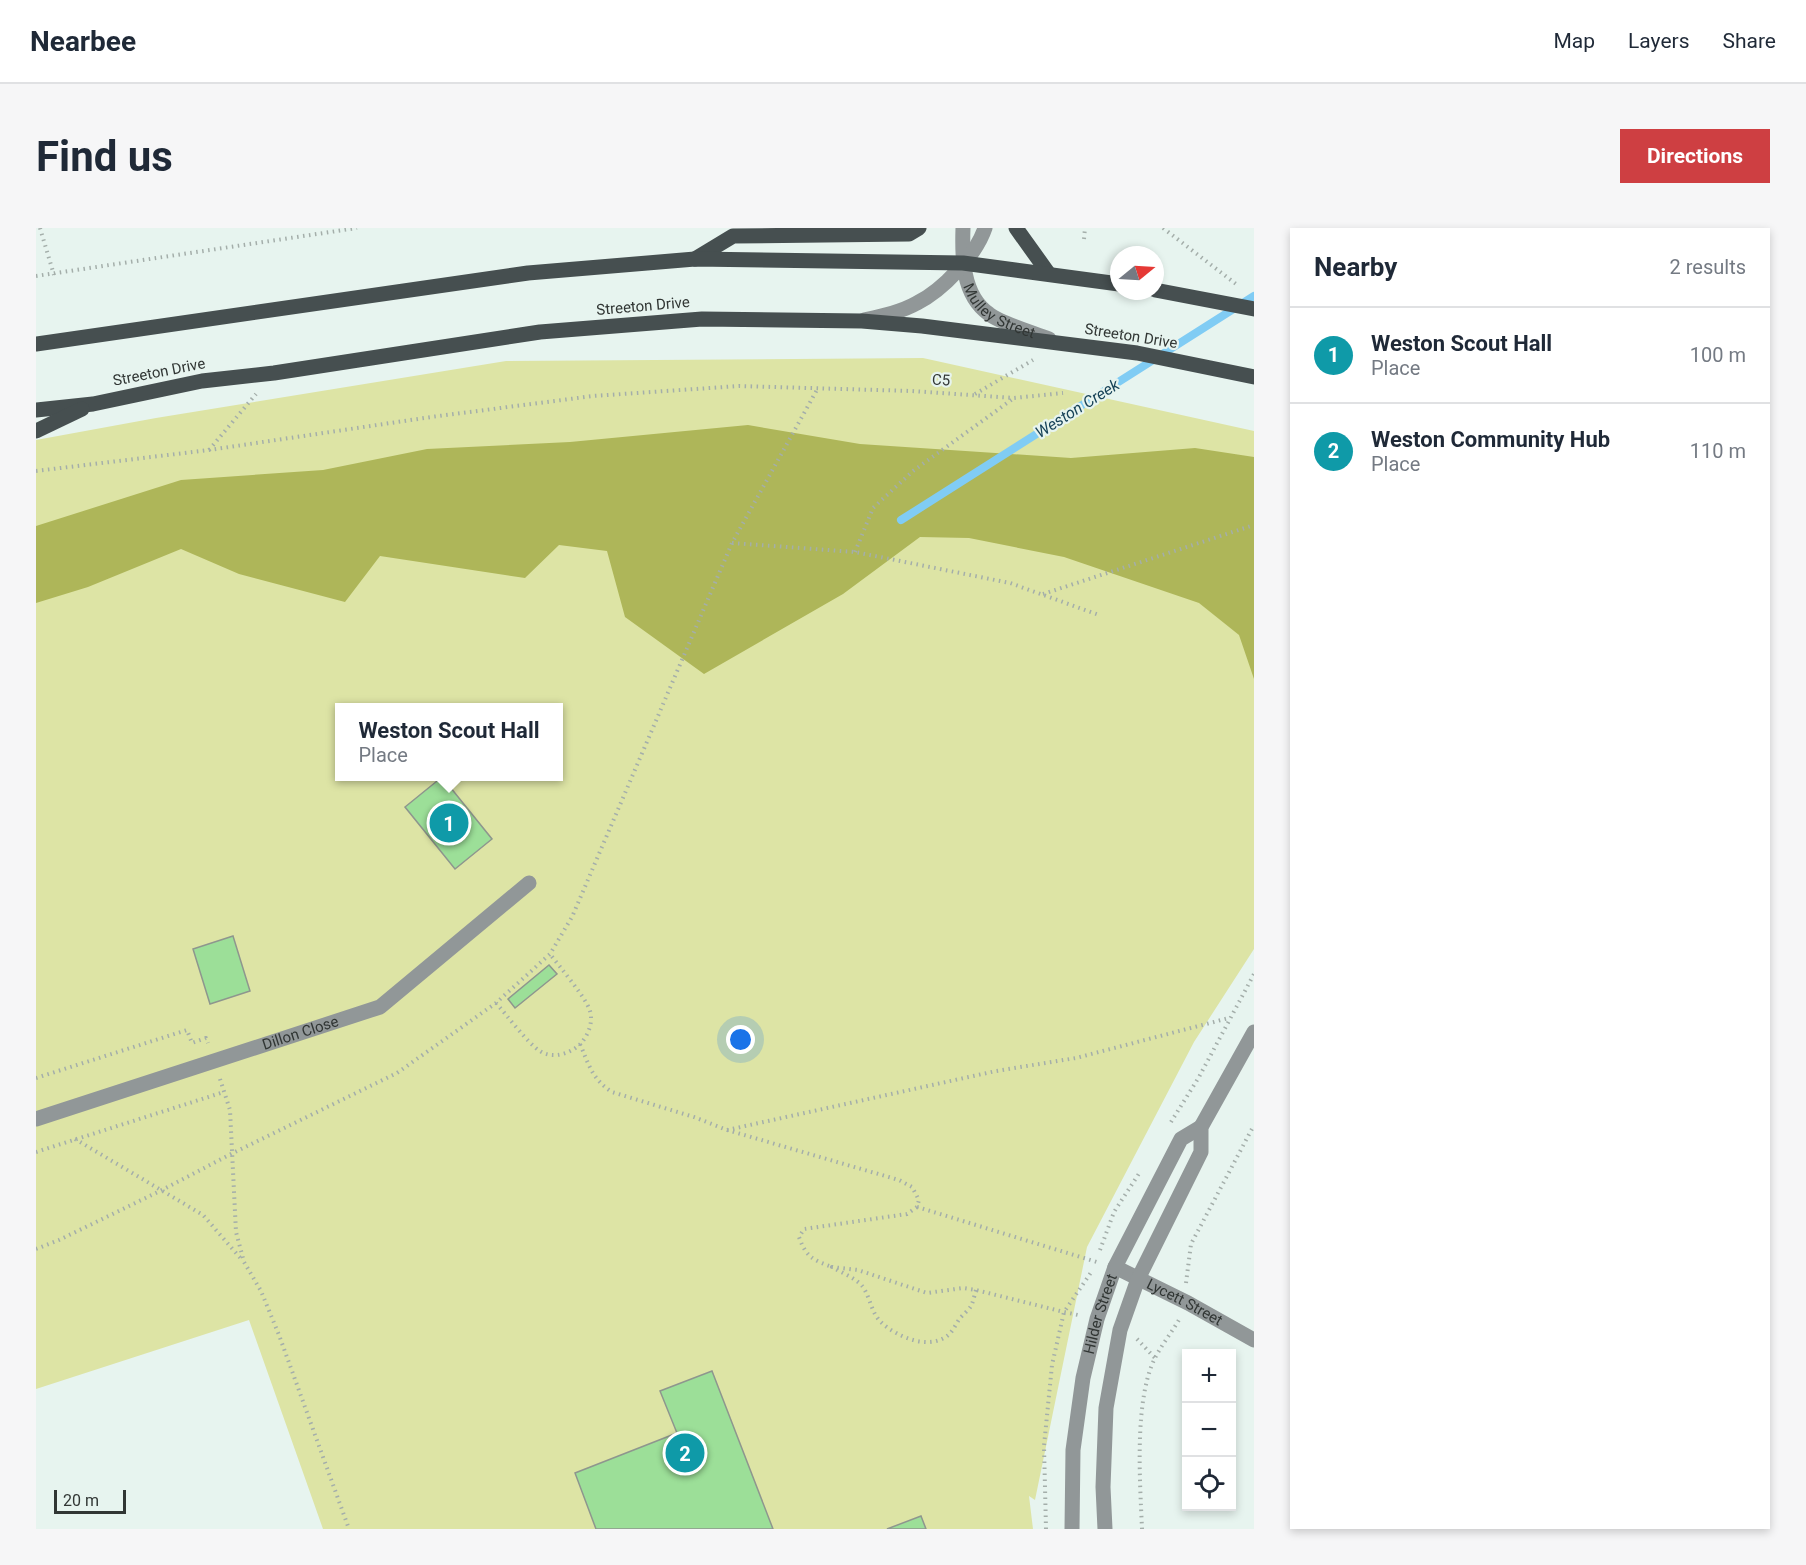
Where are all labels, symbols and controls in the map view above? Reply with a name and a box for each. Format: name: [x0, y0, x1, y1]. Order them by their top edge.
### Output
text: Nearbee: [30, 25, 136, 58]
text: Map: [1553, 29, 1595, 53]
text: Layers: [1628, 29, 1689, 53]
text: Share: [1722, 29, 1776, 53]
button: Directions: [1620, 129, 1770, 183]
text: Find us: [36, 132, 173, 181]
north arrow: [1110, 246, 1164, 300]
text: Nearby: [1314, 252, 1397, 282]
text: 2 results: [1670, 255, 1746, 279]
street label: Mulley Street: [959, 281, 1038, 342]
street label: Streeton Drive: [596, 293, 690, 319]
street label: Streeton Drive: [1083, 320, 1179, 352]
text: Weston Scout Hall: [1371, 331, 1552, 356]
text: 1: [1328, 343, 1339, 367]
text: 100 m: [1690, 343, 1746, 367]
street label: Streeton Drive: [111, 354, 207, 390]
text: Place: [1371, 356, 1420, 380]
street label: C5: [931, 371, 951, 389]
water label: Weston Creek: [1032, 374, 1124, 442]
text: Weston Community Hub: [1371, 427, 1610, 452]
text: 2: [1328, 439, 1339, 463]
text: 110 m: [1690, 439, 1746, 463]
text: Place: [1371, 452, 1420, 476]
popup: [335, 703, 563, 781]
text: Weston Scout Hall: [358, 718, 540, 743]
text: Place: [358, 743, 408, 767]
pin: 1: [430, 800, 468, 846]
street label: Dillon Close: [260, 1012, 341, 1054]
your location: [726, 1025, 755, 1054]
street label: Hilder Street: [1080, 1271, 1121, 1356]
street label: Lycett Street: [1144, 1275, 1226, 1330]
map controls: [1182, 1349, 1236, 1511]
button: +: [1182, 1349, 1236, 1403]
button: −: [1182, 1403, 1236, 1457]
pin: 2: [666, 1430, 704, 1476]
button: locate: [1182, 1457, 1236, 1511]
scale bar: [54, 1487, 126, 1514]
text: 20 m: [63, 1491, 99, 1510]

